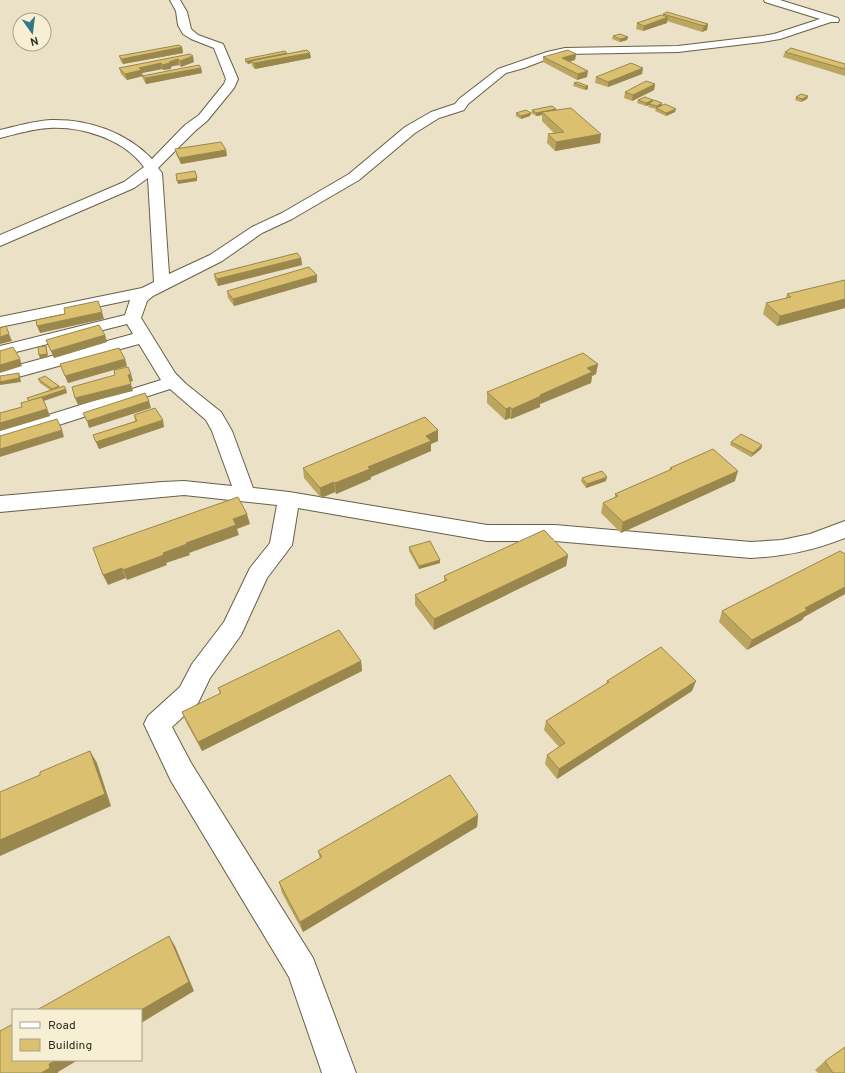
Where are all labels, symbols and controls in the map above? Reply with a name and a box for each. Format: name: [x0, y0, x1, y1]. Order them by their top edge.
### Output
north arrow: [12, 12, 52, 52]
text: N: [29, 33, 40, 48]
legend: [12, 1009, 142, 1061]
text: Road: [48, 1018, 76, 1034]
text: Building: [48, 1038, 92, 1054]

